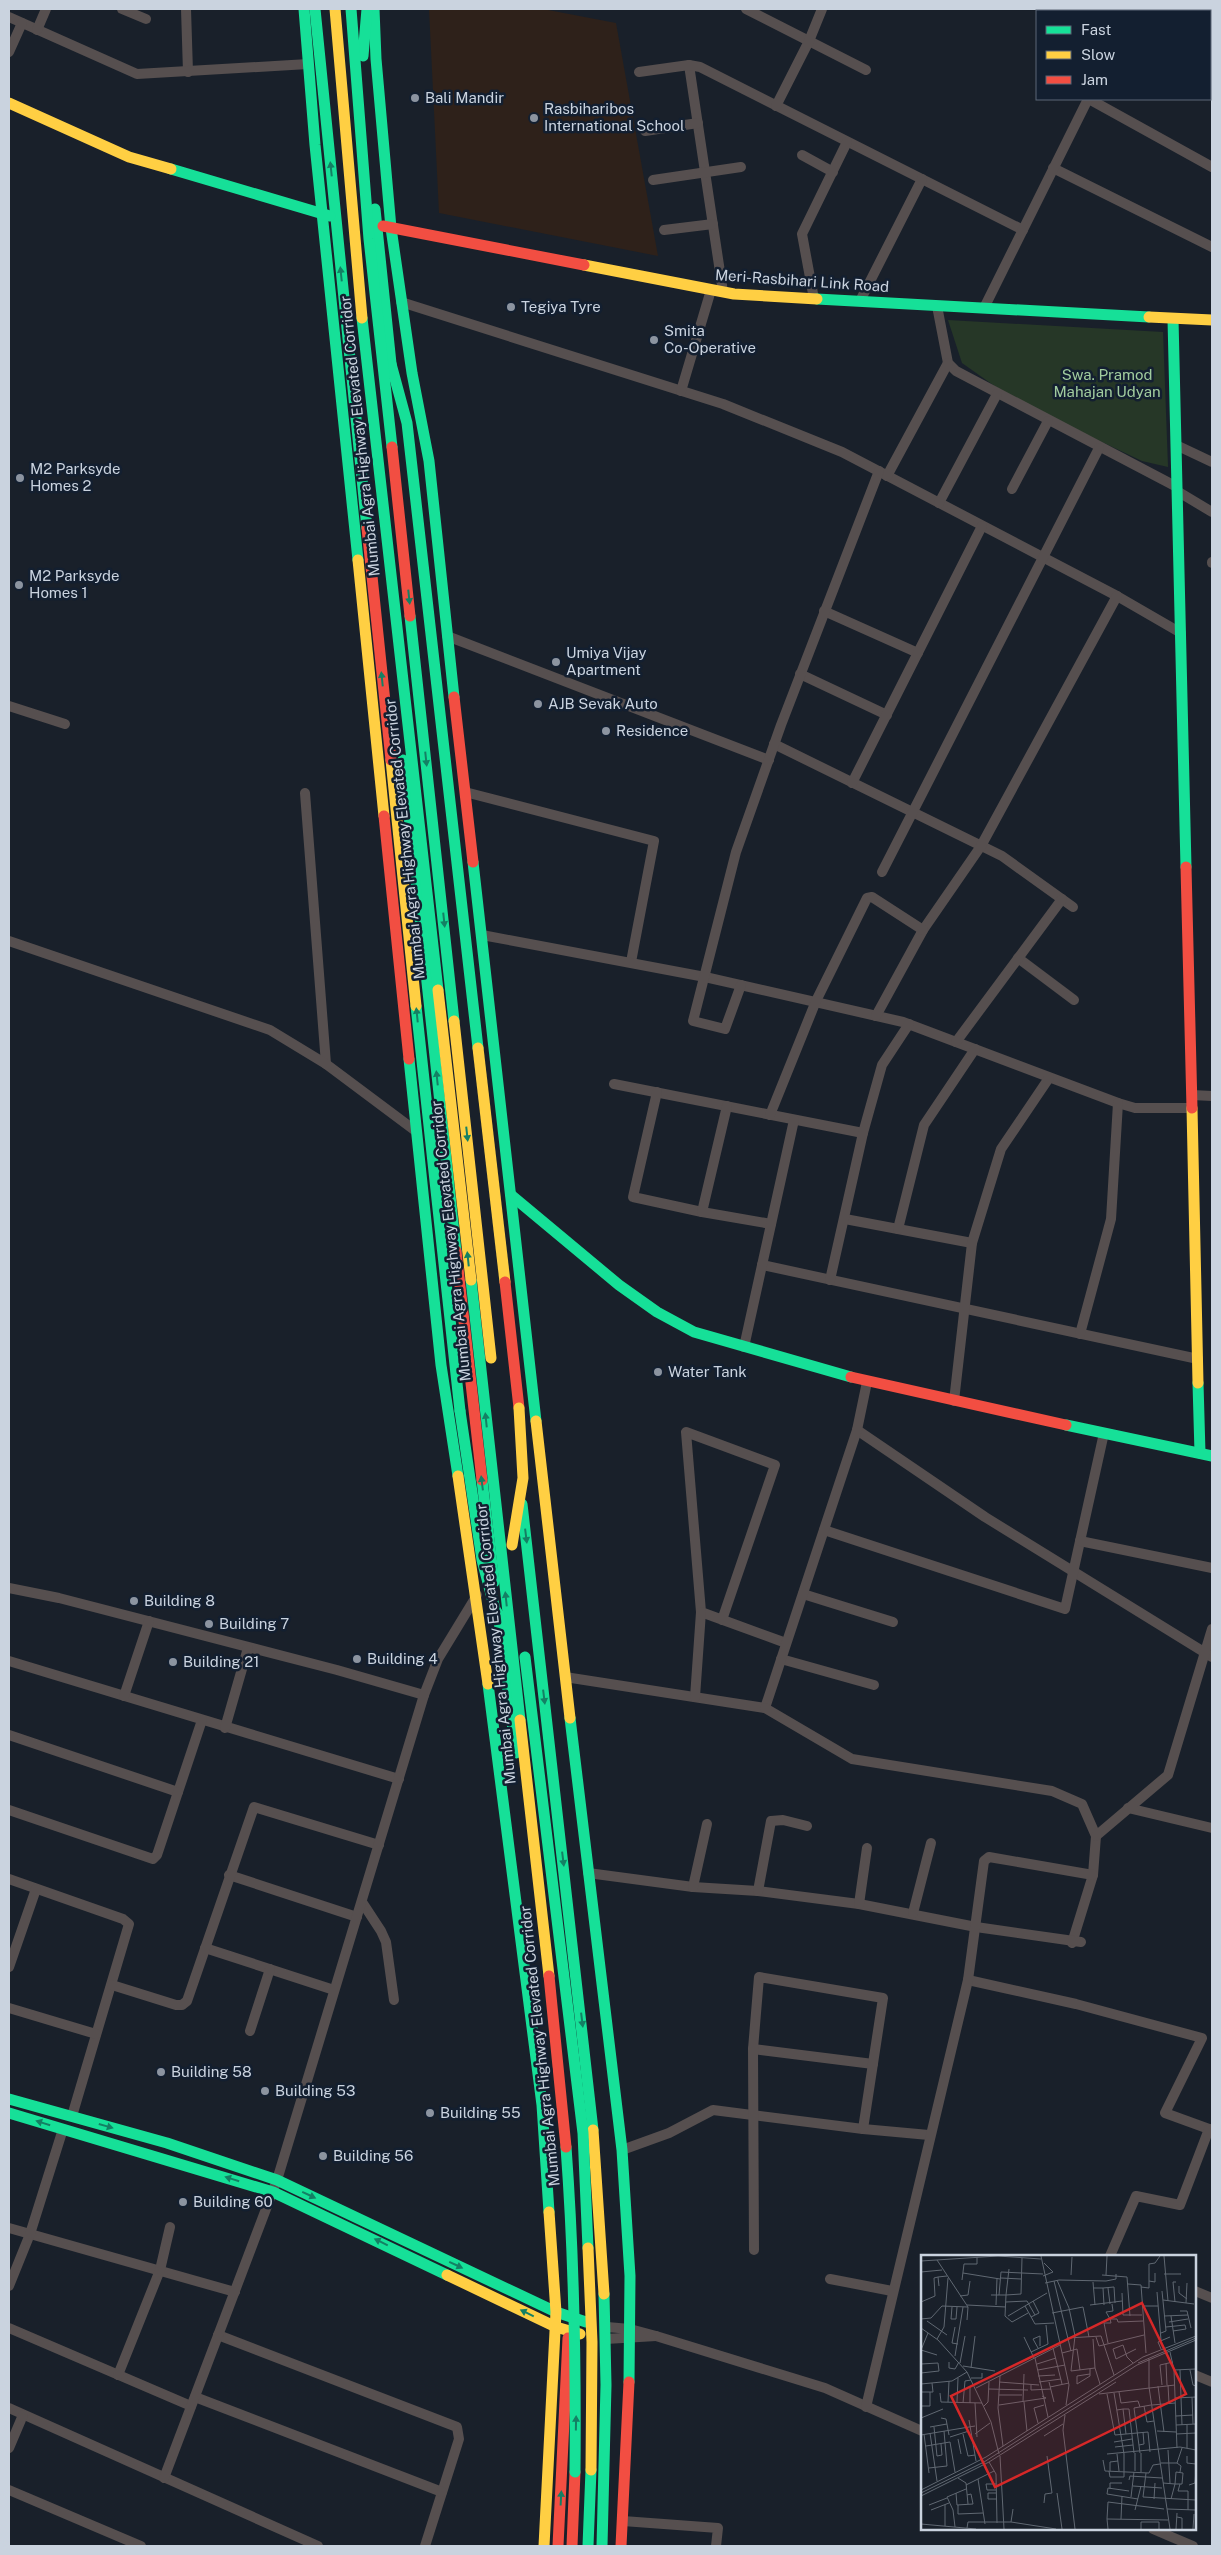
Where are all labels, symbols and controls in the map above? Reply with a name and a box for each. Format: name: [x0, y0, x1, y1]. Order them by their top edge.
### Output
legend: [1036, 10, 1211, 100]
text: Fast: [1081, 21, 1111, 38]
text: Slow: [1081, 46, 1116, 63]
text: Jam: [1081, 71, 1108, 88]
place label: Bali Mandir: [425, 89, 504, 106]
marker: Bali Mandir: [409, 92, 421, 104]
place label: Rasbiharibos International School: [544, 100, 685, 134]
marker: Rasbiharibos International School: [528, 112, 540, 124]
one-way arrow: [327, 161, 335, 177]
one-way arrow: [337, 265, 345, 281]
street label: Meri-Rasbihari Link Road: [714, 266, 890, 295]
street label: Mumbai Agra Highway Elevated Corridor: [336, 295, 383, 577]
place label: Tegiya Tyre: [521, 298, 601, 315]
marker: Tegiya Tyre: [505, 301, 517, 313]
place label: Smita Co-Operative: [664, 322, 756, 356]
marker: Smita Co-Operative: [648, 334, 660, 346]
park label: Swa. Pramod Mahajan Udyan: [1053, 366, 1161, 400]
place label: M2 Parksyde Homes 2: [30, 460, 121, 494]
marker: M2 Parksyde Homes 2: [14, 472, 26, 484]
place label: M2 Parksyde Homes 1: [29, 567, 120, 601]
marker: M2 Parksyde Homes 1: [13, 579, 25, 591]
one-way arrow: [405, 589, 413, 605]
place label: Umiya Vijay Apartment: [566, 644, 646, 678]
marker: Umiya Vijay Apartment: [550, 656, 562, 668]
one-way arrow: [378, 671, 386, 687]
place label: AJB Sevak Auto: [548, 695, 658, 712]
street label: Mumbai Agra Highway Elevated Corridor: [381, 698, 428, 980]
marker: AJB Sevak Auto: [532, 698, 544, 710]
place label: Residence: [616, 722, 688, 739]
marker: Residence: [600, 725, 612, 737]
one-way arrow: [422, 751, 430, 767]
one-way arrow: [440, 912, 448, 928]
one-way arrow: [413, 1007, 421, 1023]
one-way arrow: [433, 1069, 441, 1085]
street label: Mumbai Agra Highway Elevated Corridor: [427, 1100, 474, 1382]
one-way arrow: [463, 1126, 471, 1142]
one-way arrow: [464, 1250, 472, 1266]
place label: Water Tank: [668, 1363, 747, 1380]
marker: Water Tank: [652, 1366, 664, 1378]
one-way arrow: [482, 1412, 490, 1428]
one-way arrow: [478, 1474, 486, 1490]
street label: Mumbai Agra Highway Elevated Corridor: [472, 1503, 519, 1785]
one-way arrow: [522, 1528, 530, 1544]
one-way arrow: [502, 1591, 510, 1607]
place label: Building 8: [144, 1592, 215, 1609]
marker: Building 8: [128, 1595, 140, 1607]
place label: Building 7: [219, 1615, 289, 1632]
marker: Building 7: [203, 1618, 215, 1630]
place label: Building 4: [367, 1650, 438, 1667]
place label: Building 21: [183, 1653, 259, 1670]
marker: Building 4: [351, 1653, 363, 1665]
marker: Building 21: [167, 1656, 179, 1668]
one-way arrow: [540, 1689, 548, 1705]
one-way arrow: [559, 1851, 567, 1867]
street label: Mumbai Agra Highway Elevated Corridor: [516, 1905, 563, 2187]
one-way arrow: [578, 2012, 586, 2028]
place label: Building 58: [171, 2063, 252, 2080]
marker: Building 58: [155, 2066, 167, 2078]
place label: Building 53: [275, 2082, 355, 2099]
marker: Building 53: [259, 2085, 271, 2097]
place label: Building 55: [440, 2104, 521, 2121]
marker: Building 55: [424, 2107, 436, 2119]
one-way arrow: [35, 2118, 50, 2126]
one-way arrow: [99, 2122, 114, 2130]
place label: Building 56: [333, 2147, 413, 2164]
marker: Building 56: [317, 2150, 329, 2162]
one-way arrow: [224, 2175, 239, 2183]
one-way arrow: [302, 2192, 316, 2200]
place label: Building 60: [193, 2193, 273, 2210]
marker: Building 60: [177, 2196, 189, 2208]
one-way arrow: [374, 2238, 388, 2246]
inset map: [921, 2255, 1196, 2530]
one-way arrow: [449, 2261, 463, 2269]
one-way arrow: [520, 2309, 534, 2317]
one-way arrow: [572, 2415, 580, 2431]
one-way arrow: [557, 2489, 565, 2505]

